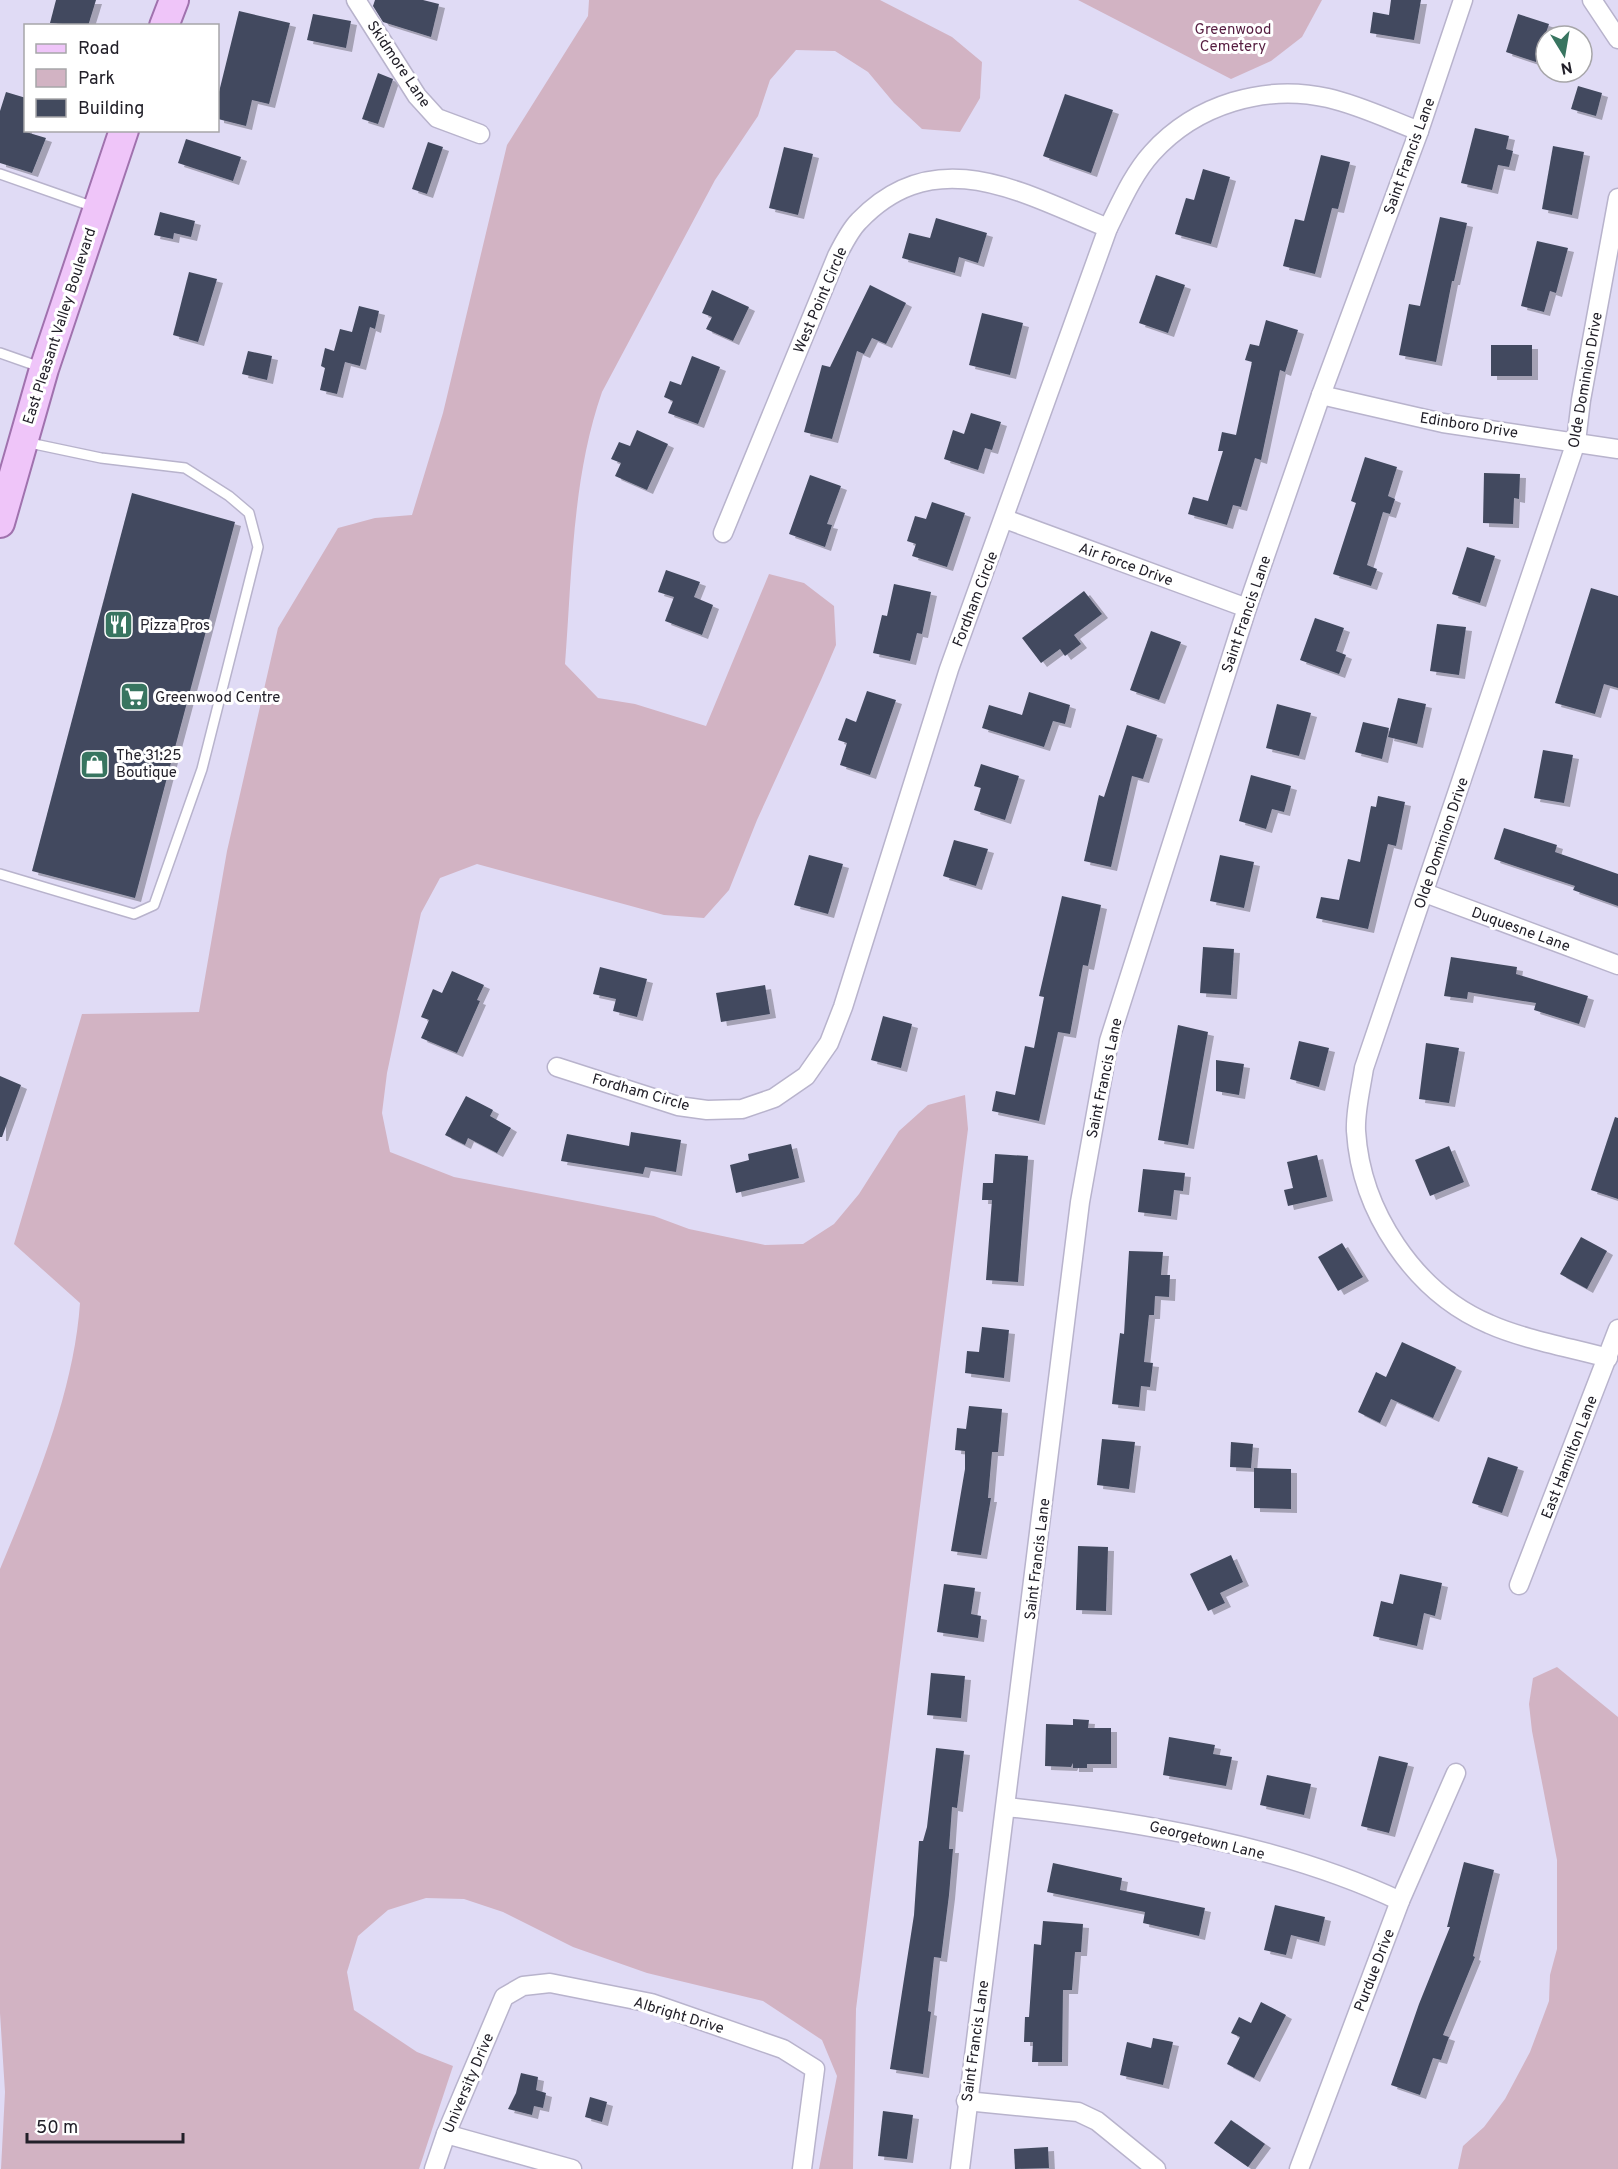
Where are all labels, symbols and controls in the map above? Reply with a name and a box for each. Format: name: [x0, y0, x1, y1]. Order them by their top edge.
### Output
street label: Skidmore Lane: [362, 18, 434, 112]
park label: Greenwood Cemetery: [1195, 21, 1271, 57]
legend: [24, 24, 219, 132]
north arrow: [1534, 24, 1594, 84]
text: Road: [78, 38, 120, 61]
text: N: [1559, 56, 1574, 78]
text: Park: [78, 68, 115, 91]
street label: Saint Francis Lane: [1380, 96, 1440, 217]
text: Building: [78, 98, 144, 121]
street label: East Pleasant Valley Boulevard: [20, 226, 101, 427]
street label: West Point Circle: [790, 244, 852, 357]
street label: Olde Dominion Drive: [1565, 311, 1608, 450]
street label: Edinboro Drive: [1418, 409, 1519, 444]
street label: Air Force Drive: [1076, 540, 1175, 591]
street label: Fordham Circle: [949, 549, 1003, 650]
street label: Saint Francis Lane: [1218, 553, 1276, 676]
restaurant icon: Pizza Pros: [103, 609, 135, 641]
place label: Pizza Pros: [140, 617, 210, 636]
supermarket icon: Greenwood Centre: [118, 681, 150, 713]
place label: Greenwood Centre: [155, 689, 280, 708]
place label: The 31:25 Boutique: [116, 747, 181, 783]
shop icon: The 31:25 Boutique: [79, 748, 111, 780]
street label: Olde Dominion Drive: [1411, 775, 1474, 912]
street label: Duquesne Lane: [1468, 904, 1573, 957]
street label: Saint Francis Lane: [1083, 1016, 1128, 1140]
street label: Fordham Circle: [590, 1070, 692, 1116]
street label: East Hamilton Lane: [1538, 1393, 1603, 1522]
street label: Saint Francis Lane: [1022, 1497, 1055, 1621]
street label: Georgetown Lane: [1147, 1818, 1266, 1865]
street label: Purdue Drive: [1351, 1926, 1400, 2015]
street label: Saint Francis Lane: [959, 1979, 994, 2103]
street label: Albright Drive: [631, 1994, 726, 2039]
street label: University Drive: [440, 2030, 499, 2137]
scale bar: [27, 2106, 183, 2144]
text: 50 m: [36, 2117, 78, 2140]

